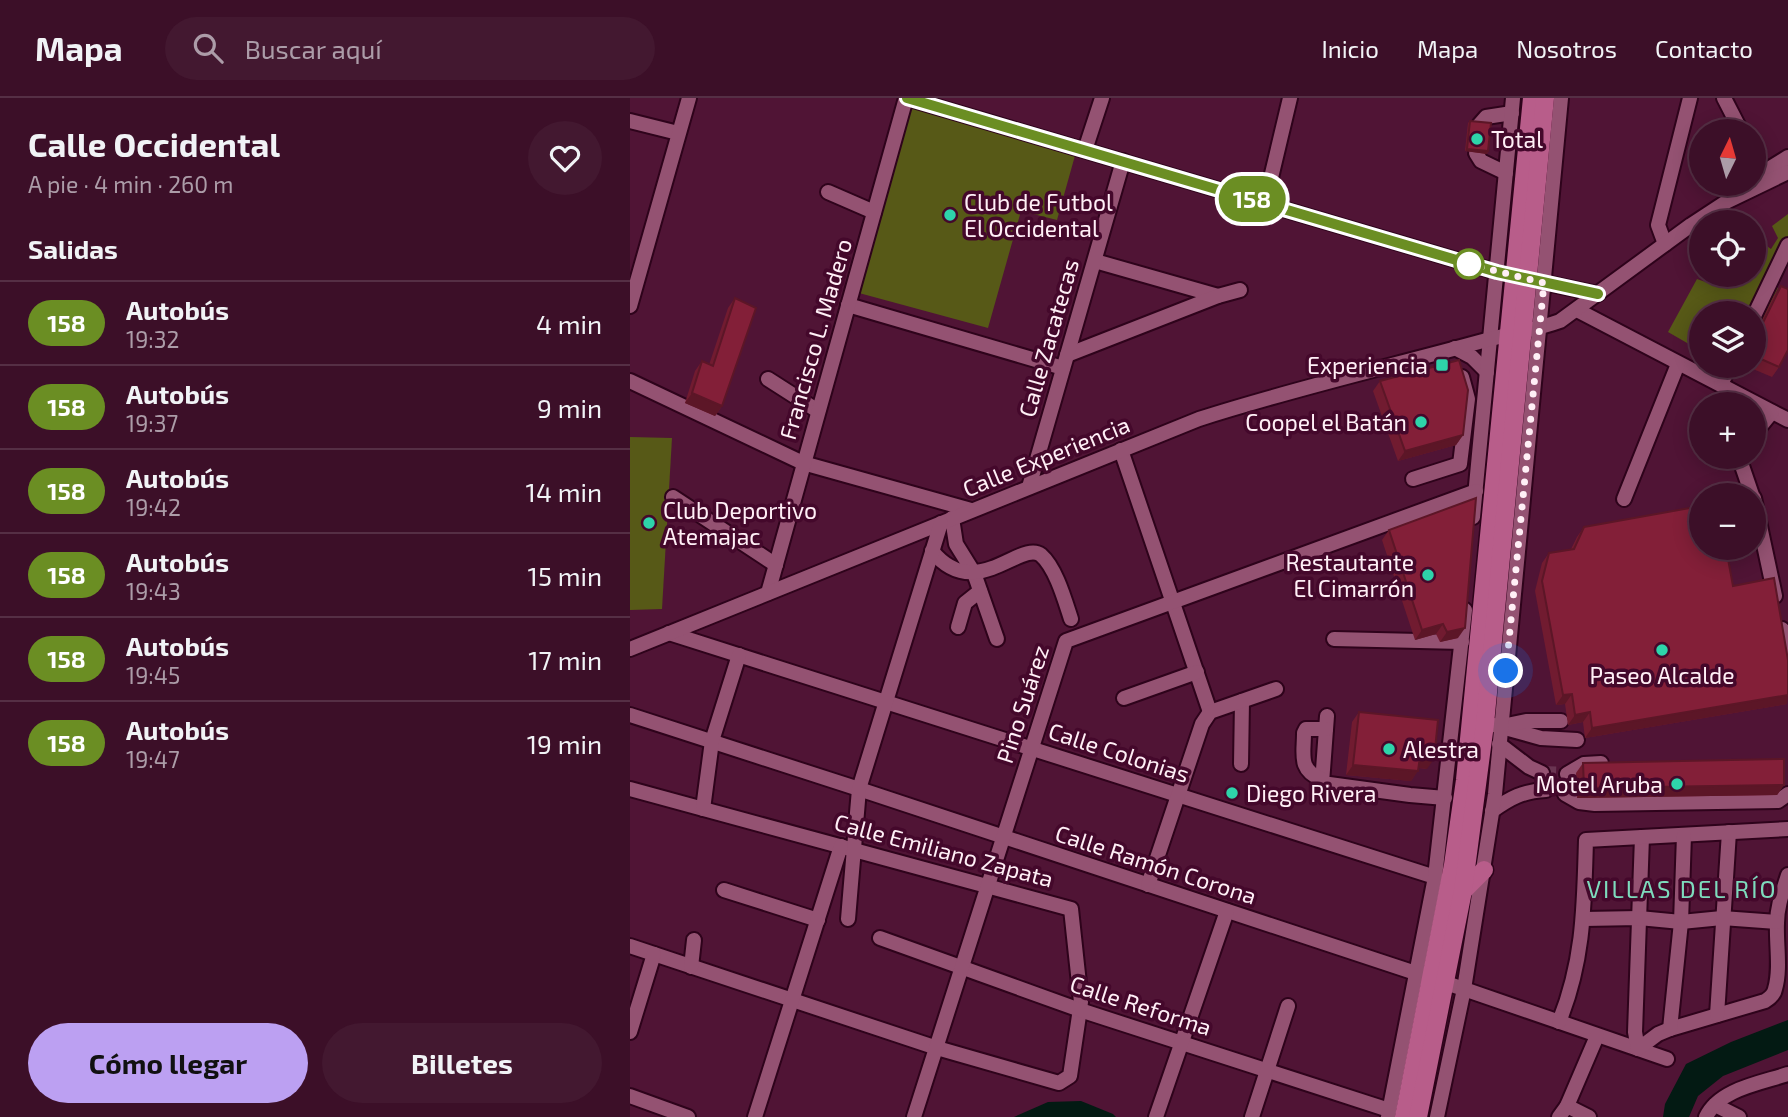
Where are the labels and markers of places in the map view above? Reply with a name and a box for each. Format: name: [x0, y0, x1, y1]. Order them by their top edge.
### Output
place label: Total: [1491, 125, 1543, 153]
marker: Total: [1469, 131, 1485, 147]
place label: Club de Futbol El Occidental: [964, 188, 1113, 242]
marker: Club de Futbol El Occidental: [942, 207, 958, 223]
unlabelled marker: [1454, 249, 1484, 279]
place label: Experiencia: [1307, 351, 1428, 379]
marker: Experiencia: [1434, 357, 1450, 373]
place label: Coopel el Batán: [1245, 408, 1407, 436]
marker: Coopel el Batán: [1413, 414, 1429, 430]
place label: Club Deportivo Atemajac: [663, 496, 817, 550]
marker: Club Deportivo Atemajac: [641, 515, 657, 531]
place label: Restautante El Cimarrón: [1285, 548, 1414, 602]
marker: Restautante El Cimarrón: [1420, 567, 1436, 583]
marker: Paseo Alcalde: [1654, 642, 1670, 658]
place label: Paseo Alcalde: [1589, 661, 1735, 689]
place label: Alestra: [1403, 735, 1479, 763]
marker: Alestra: [1381, 741, 1397, 757]
place label: Motel Aruba: [1535, 770, 1663, 798]
marker: Motel Aruba: [1669, 776, 1685, 792]
place label: Diego Rivera: [1246, 779, 1376, 807]
marker: Diego Rivera: [1224, 785, 1240, 801]

